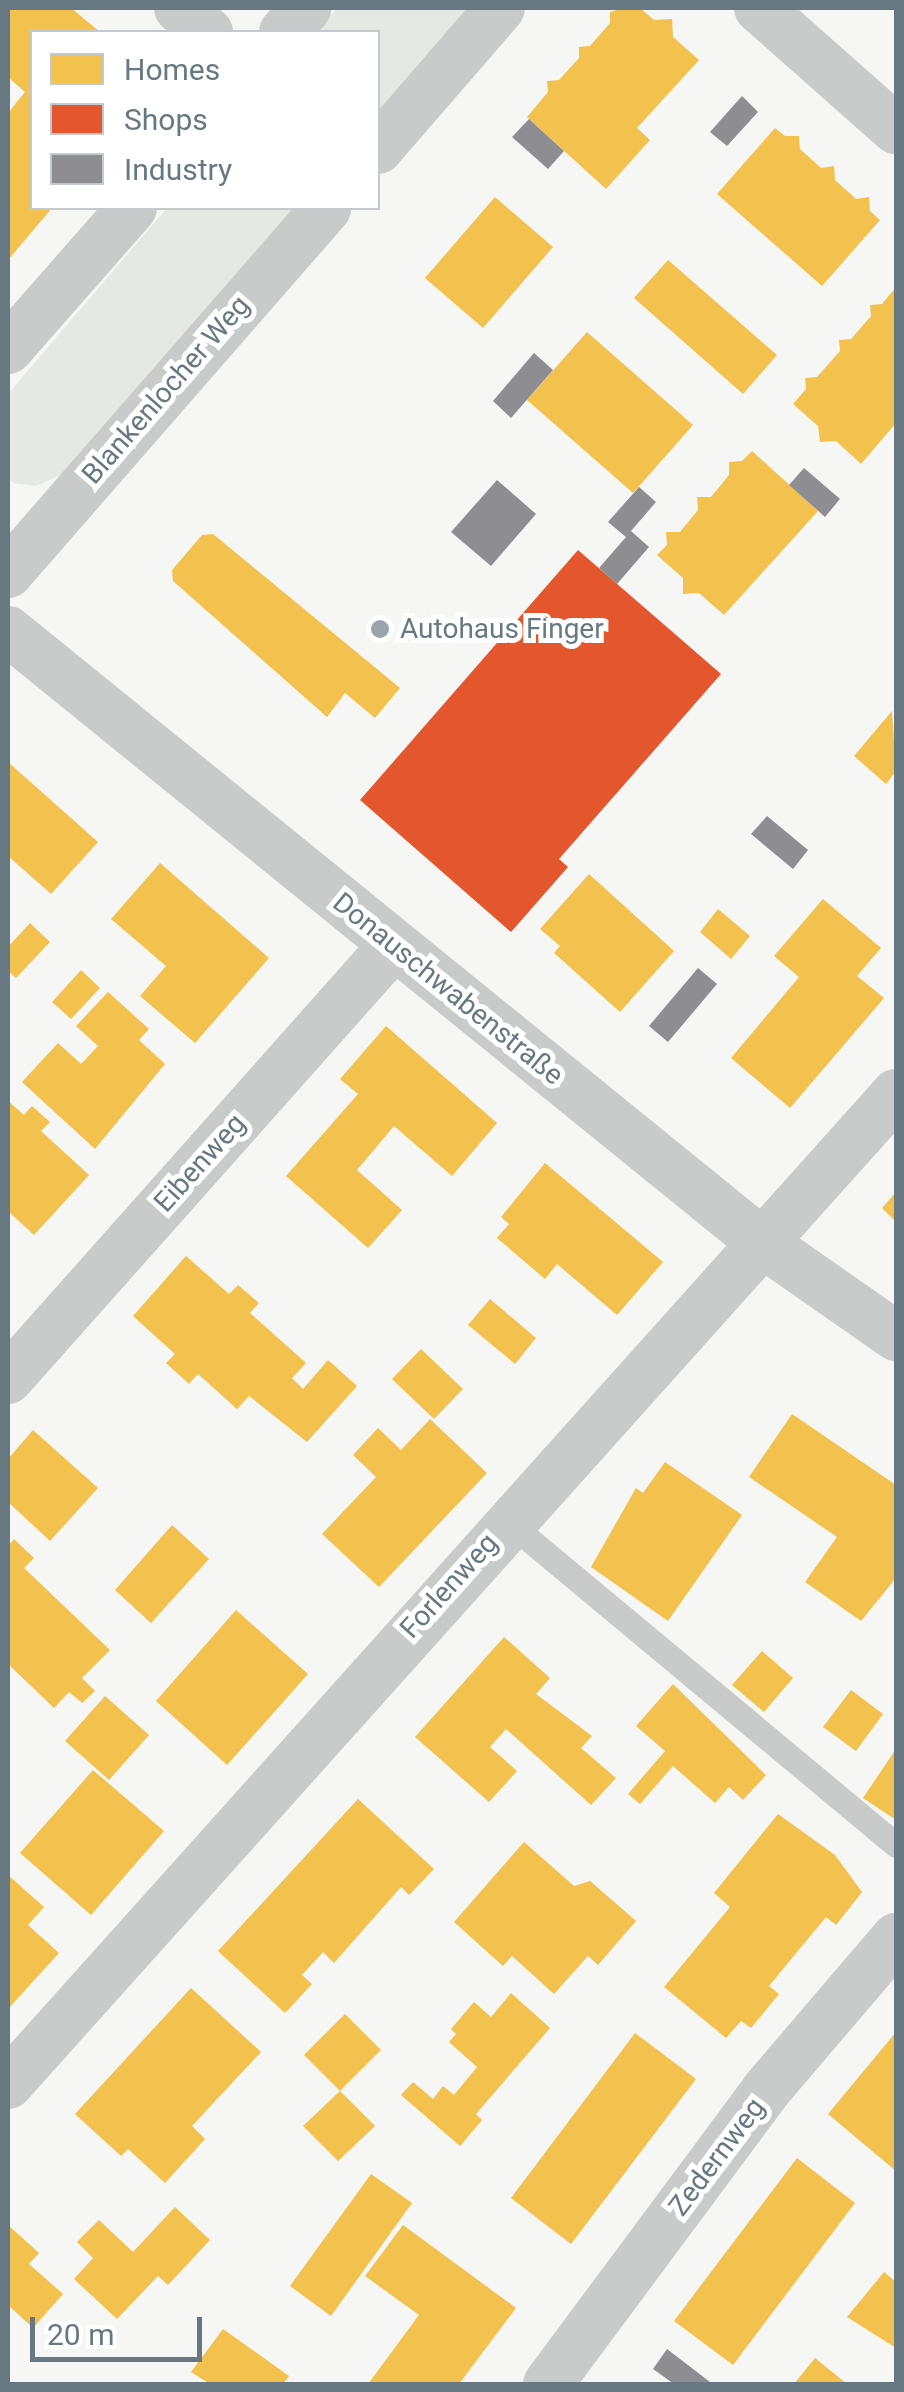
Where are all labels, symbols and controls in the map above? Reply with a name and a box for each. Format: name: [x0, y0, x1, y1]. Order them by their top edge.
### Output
legend: [30, 30, 380, 210]
text: Homes: [124, 52, 220, 87]
text: Shops: [124, 102, 208, 137]
text: Industry: [124, 152, 232, 187]
street label: Blankenlocher Weg: [75, 289, 257, 491]
place label: Autohaus Finger: [400, 612, 604, 646]
marker: Autohaus Finger: [369, 618, 391, 640]
street label: Donauschwabenstraße: [326, 886, 570, 1092]
street label: Eibenweg: [147, 1107, 253, 1219]
street label: Forlenweg: [393, 1527, 505, 1645]
street label: Zedernweg: [662, 2092, 772, 2222]
scale bar: [35, 2297, 208, 2359]
text: 20 m: [47, 2317, 114, 2352]

